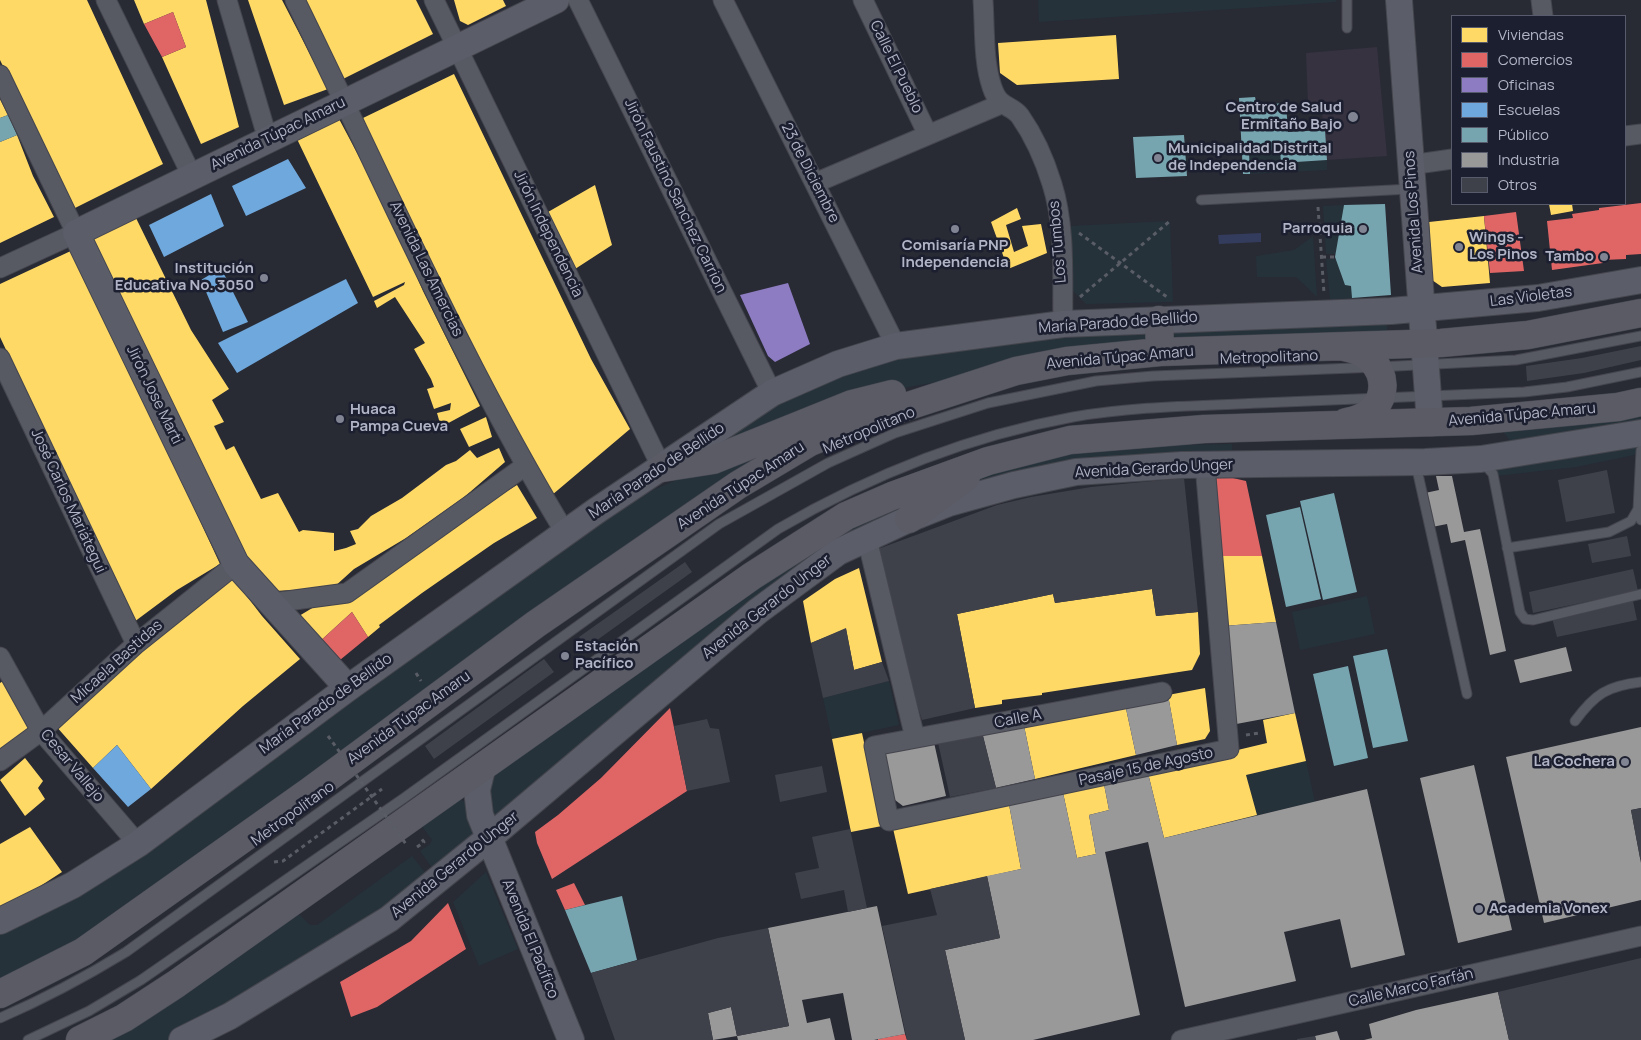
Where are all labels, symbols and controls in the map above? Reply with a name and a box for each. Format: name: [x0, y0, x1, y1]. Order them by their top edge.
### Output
legend: [1451, 15, 1626, 205]
street label: Calle El Pueblo: [866, 18, 926, 116]
text: Viviendas: [1498, 24, 1564, 45]
text: Comercios: [1498, 49, 1573, 70]
text: Oficinas: [1498, 74, 1555, 95]
street label: Avenida Túpac Amaru: [208, 93, 348, 175]
street label: Jirón Faustino Sanchez Carrion: [620, 96, 730, 296]
place label: Centro de Salud Ermitaño Bajo: [1226, 99, 1342, 134]
text: Escuelas: [1498, 99, 1560, 120]
marker: Centro de Salud Ermitaño Bajo: [1346, 110, 1360, 124]
street label: 23 de Diciembre: [777, 120, 843, 226]
text: Público: [1498, 124, 1549, 145]
place label: Municipalidad Distrital de Independencia: [1168, 140, 1332, 175]
text: Industria: [1498, 149, 1559, 170]
street label: Avenida Los Pinos: [1401, 150, 1427, 274]
marker: Municipalidad Distrital de Independencia: [1152, 152, 1164, 164]
street label: Jirón Independencia: [509, 168, 587, 300]
text: Otros: [1498, 174, 1537, 195]
street label: Avenida Las Amercias: [385, 198, 467, 340]
street label: Los Tumbos: [1045, 200, 1071, 284]
place label: Parroquia: [1282, 220, 1353, 238]
marker: Comisaría PNP Independencia: [949, 223, 961, 235]
marker: Parroquia: [1357, 223, 1369, 235]
place label: Wings - Los Pinos: [1469, 229, 1537, 264]
place label: Comisaría PNP Independencia: [901, 237, 1009, 272]
marker: Wings - Los Pinos: [1453, 241, 1465, 253]
place label: Tambo: [1545, 248, 1594, 266]
marker: Tambo: [1598, 251, 1610, 263]
place label: Institución Educativa No. 3050: [115, 260, 254, 295]
marker: Institución Educativa No. 3050: [258, 272, 270, 284]
street label: Las Violetas: [1489, 283, 1573, 311]
street label: María Parado de Bellido: [1038, 308, 1198, 338]
street label: Jirón Jose Marti: [122, 343, 186, 447]
street label: Avenida Túpac Amaru: [1046, 343, 1194, 373]
street label: Metropolitano: [1220, 347, 1318, 369]
street label: Avenida Túpac Amaru: [1448, 400, 1596, 430]
place label: Huaca Pampa Cueva: [350, 401, 448, 436]
street label: Metropolitano: [820, 404, 918, 458]
marker: Huaca Pampa Cueva: [334, 413, 346, 425]
street label: María Parado de Bellido: [586, 419, 728, 523]
street label: José Carlos Mariátegui: [27, 426, 109, 576]
street label: Avenida Túpac Amaru: [674, 438, 808, 534]
street label: Avenida Gerardo Unger: [1074, 456, 1234, 482]
street label: Avenida Gerardo Unger: [699, 551, 835, 663]
street label: Micaela Bastidas: [68, 616, 166, 708]
place label: Estación Pacífico: [575, 638, 638, 673]
street label: María Parado de Bellido: [256, 650, 396, 758]
marker: Estación Pacífico: [559, 650, 571, 662]
street label: Avenida Túpac Amaru: [344, 667, 474, 769]
street label: Calle A: [993, 706, 1043, 732]
street label: Cesar Vallejo: [36, 726, 108, 806]
street label: Pasaje 15 de Agosto: [1077, 744, 1215, 790]
place label: La Cochera: [1534, 753, 1615, 771]
marker: La Cochera: [1619, 756, 1631, 768]
street label: Metropolitano: [248, 778, 338, 850]
street label: Avenida Gerardo Unger: [388, 808, 522, 922]
street label: Avenida El Pacífico: [498, 877, 562, 1001]
place label: Academia Vonex: [1489, 900, 1608, 918]
marker: Academia Vonex: [1473, 903, 1485, 915]
street label: Calle Marco Farfán: [1347, 965, 1475, 1011]

